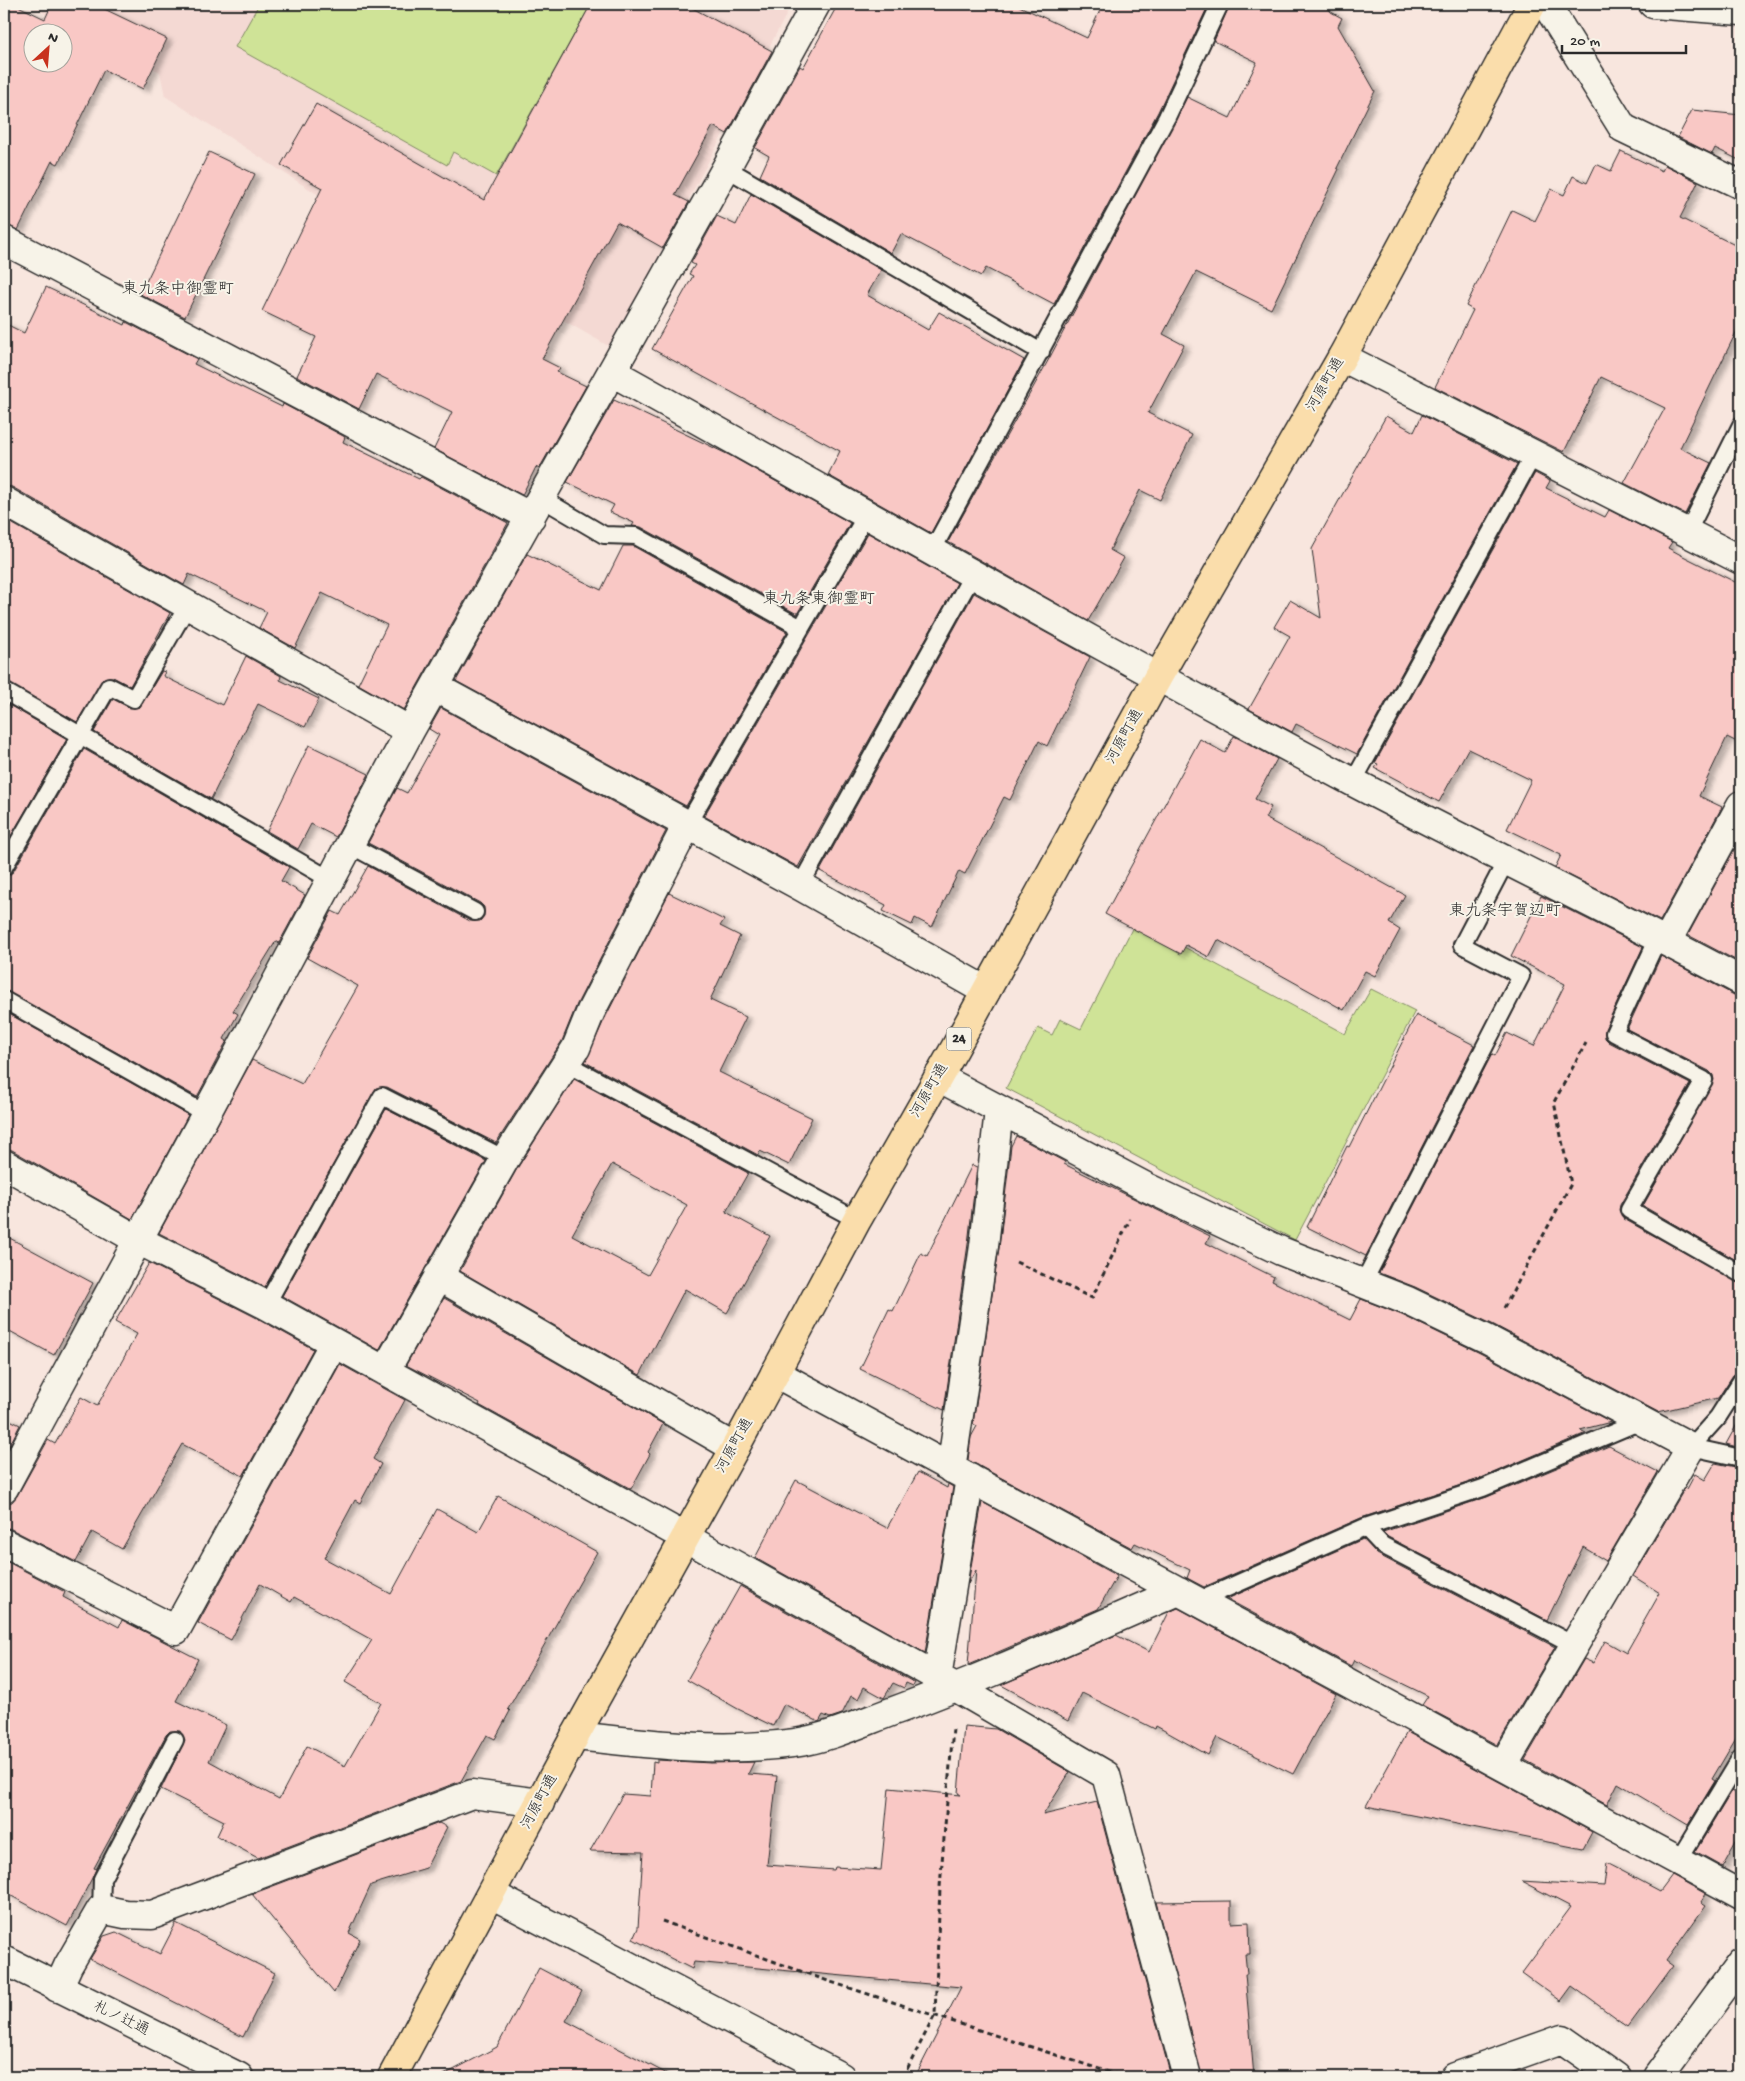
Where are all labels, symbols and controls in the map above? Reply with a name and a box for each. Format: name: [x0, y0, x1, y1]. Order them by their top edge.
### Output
north arrow: [22, 22, 72, 72]
scale bar: [1562, 22, 1686, 54]
text: N: [45, 29, 60, 48]
text: 20 m: [1570, 33, 1600, 51]
district label: 東九条中御霊町: [122, 279, 234, 300]
street label: 河原町通: [1303, 355, 1349, 415]
district label: 東九条東御霊町: [763, 589, 875, 610]
street label: 河原町通: [1103, 706, 1147, 768]
district label: 東九条宇賀辺町: [1449, 901, 1561, 922]
road number: 24: [946, 1028, 972, 1050]
street label: 河原町通: [907, 1061, 953, 1121]
street label: 河原町通: [713, 1415, 757, 1477]
street label: 河原町通: [518, 1771, 562, 1833]
street label: 札ノ辻通: [90, 1997, 152, 2040]

